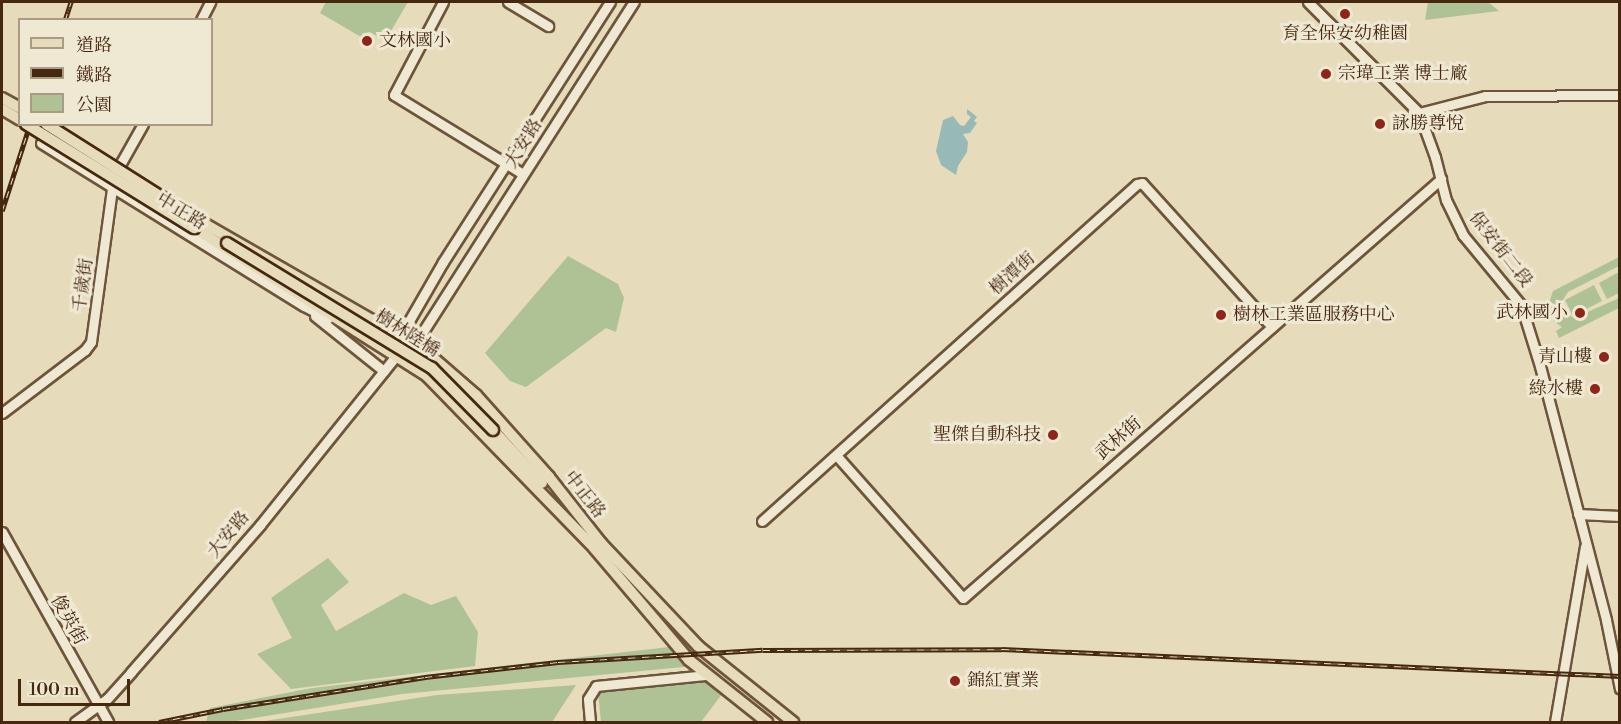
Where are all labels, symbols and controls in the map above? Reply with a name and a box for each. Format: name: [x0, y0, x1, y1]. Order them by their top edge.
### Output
marker: 育全保安幼稚園: [1338, 7, 1352, 21]
legend: [18, 18, 213, 126]
place label: 育全保安幼稚園: [1282, 23, 1408, 45]
place label: 文林國小: [379, 30, 451, 52]
text: 道路: [76, 34, 112, 57]
marker: 文林國小: [360, 34, 374, 48]
place label: 宗瑋工業 博士廠: [1338, 63, 1468, 85]
text: 鐵路: [76, 64, 112, 87]
marker: 宗瑋工業 博士廠: [1319, 67, 1333, 81]
text: 公園: [76, 94, 112, 117]
place label: 詠勝尊悅: [1392, 113, 1464, 135]
street label: 大安路: [501, 115, 547, 173]
marker: 詠勝尊悅: [1373, 117, 1387, 131]
street label: 中正路: [152, 189, 210, 235]
street label: 保安街二段: [1464, 208, 1536, 292]
street label: 樹潭街: [986, 248, 1040, 300]
street label: 千歲街: [70, 257, 98, 313]
place label: 武林國小: [1496, 302, 1568, 324]
place label: 樹林工業區服務中心: [1233, 304, 1395, 326]
street label: 樹林陸橋: [371, 306, 443, 362]
marker: 武林國小: [1573, 306, 1587, 320]
marker: 樹林工業區服務中心: [1214, 308, 1228, 322]
place label: 青山樓: [1538, 346, 1592, 368]
marker: 青山樓: [1597, 350, 1611, 364]
place label: 綠水樓: [1529, 378, 1583, 400]
marker: 綠水樓: [1588, 382, 1602, 396]
street label: 武林街: [1092, 413, 1146, 465]
place label: 聖傑自動科技: [933, 424, 1041, 446]
marker: 聖傑自動科技: [1046, 428, 1060, 442]
street label: 中正路: [559, 467, 609, 523]
street label: 大安路: [203, 507, 255, 563]
street label: 俊英街: [45, 591, 91, 649]
scale bar: [21, 667, 134, 705]
place label: 錦紅實業: [967, 670, 1039, 692]
marker: 錦紅實業: [948, 674, 962, 688]
text: 100 m: [29, 678, 80, 701]

